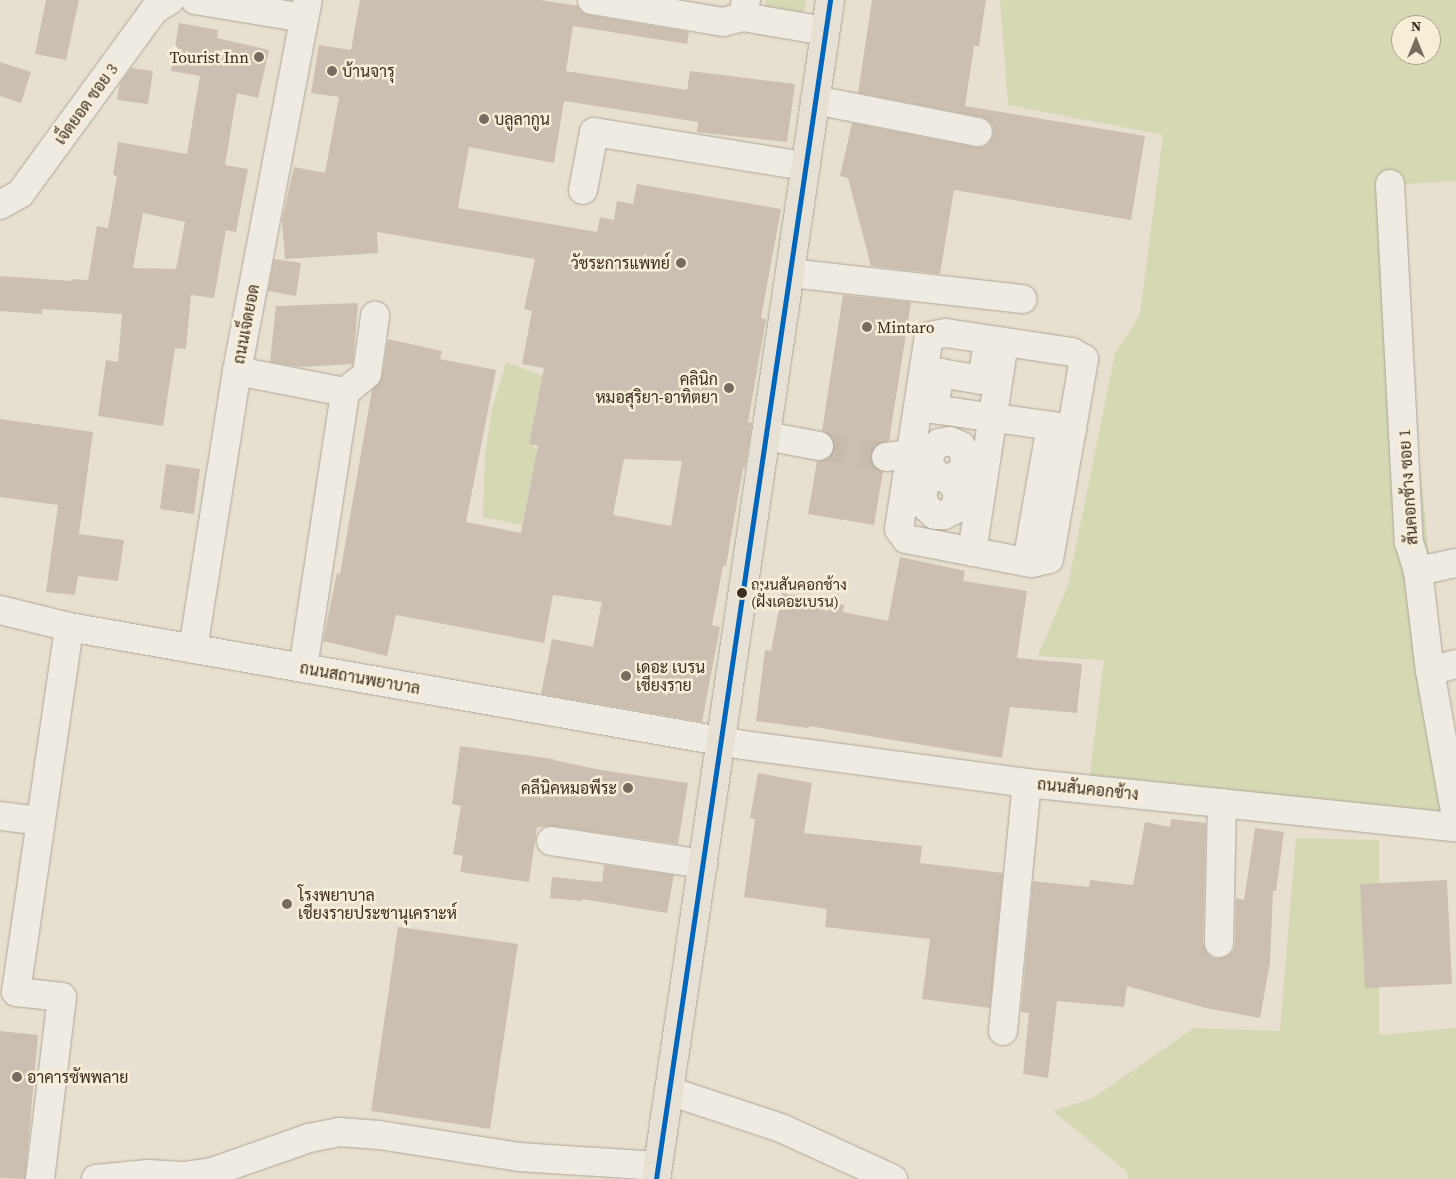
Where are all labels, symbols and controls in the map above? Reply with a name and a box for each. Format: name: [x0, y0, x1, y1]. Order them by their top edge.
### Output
north arrow: [1391, 15, 1441, 65]
text: N: [1411, 16, 1421, 36]
place label: Tourist Inn: [170, 47, 249, 67]
marker: Tourist Inn: [253, 51, 265, 63]
street label: เจ็ดยอด ซอย 3: [50, 60, 122, 148]
place label: บ้านจารุ: [342, 61, 395, 81]
marker: บ้านจารุ: [326, 65, 338, 77]
place label: บลูลากูน: [494, 109, 550, 129]
marker: บลูลากูน: [478, 113, 490, 125]
place label: วัชระการแพทย์: [571, 253, 670, 273]
marker: วัชระการแพทย์: [674, 256, 688, 270]
street label: ถนนเจ็ดยอด: [229, 282, 263, 366]
place label: Mintaro: [877, 317, 934, 337]
marker: Mintaro: [861, 321, 873, 333]
place label: คลินิก หมอสุริยา-อาทิตยา: [595, 369, 718, 407]
marker: คลินิก หมอสุริยา-อาทิตยา: [722, 381, 736, 395]
street label: สันคอกช้าง ซอย 1: [1394, 428, 1422, 546]
place label: ถนนสันคอกช้าง (ฝั่งเดอะเบรน): [751, 575, 847, 610]
marker: ถนนสันคอกช้าง (ฝั่งเดอะเบรน): [737, 588, 747, 598]
place label: เดอะ เบรน เชียงราย: [636, 657, 705, 695]
street label: ถนนสถานพยาบาล: [298, 658, 422, 698]
marker: เดอะ เบรน เชียงราย: [620, 670, 632, 682]
street label: ถนนสันคอกช้าง: [1036, 774, 1140, 804]
place label: คลีนิคหมอพีระ: [521, 778, 617, 798]
marker: คลีนิคหมอพีระ: [621, 781, 635, 795]
place label: โรงพยาบาล เชียงรายประชานุเคราะห์: [298, 885, 457, 923]
marker: โรงพยาบาล เชียงรายประชานุเคราะห์: [280, 897, 294, 911]
place label: อาคารซัพพลาย: [27, 1067, 128, 1087]
marker: อาคารซัพพลาย: [11, 1071, 23, 1083]

